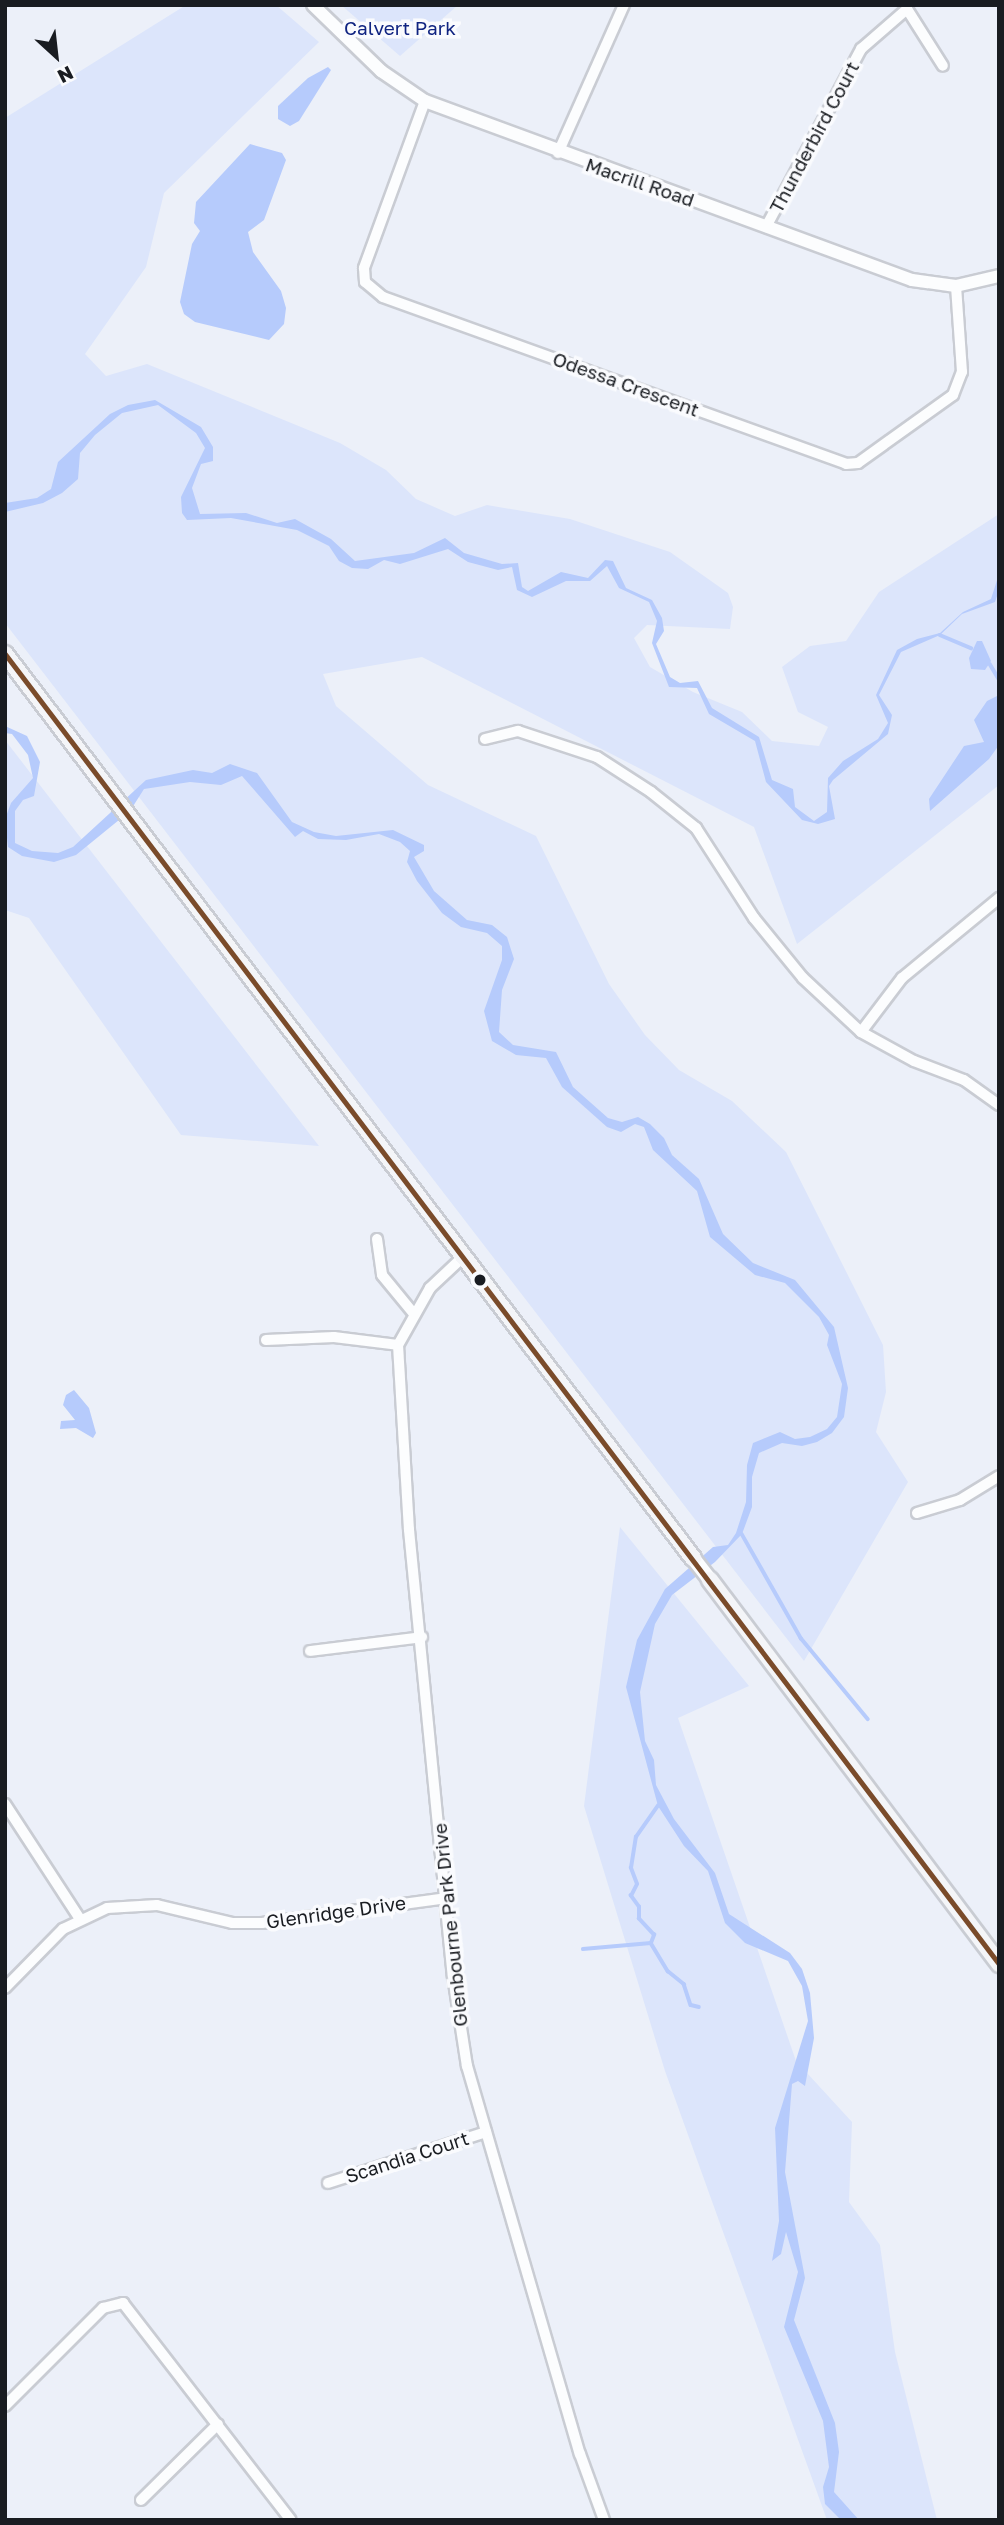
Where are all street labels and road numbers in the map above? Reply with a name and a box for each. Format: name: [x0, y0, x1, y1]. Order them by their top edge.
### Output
street label: Thunderbird Court: [764, 57, 864, 217]
street label: Macrill Road: [583, 153, 697, 211]
street label: Odessa Crescent: [550, 347, 702, 421]
street label: Glenbourne Park Drive: [428, 1822, 472, 2028]
street label: Glenridge Drive: [265, 1891, 407, 1933]
street label: Scandia Court: [342, 2126, 472, 2188]

